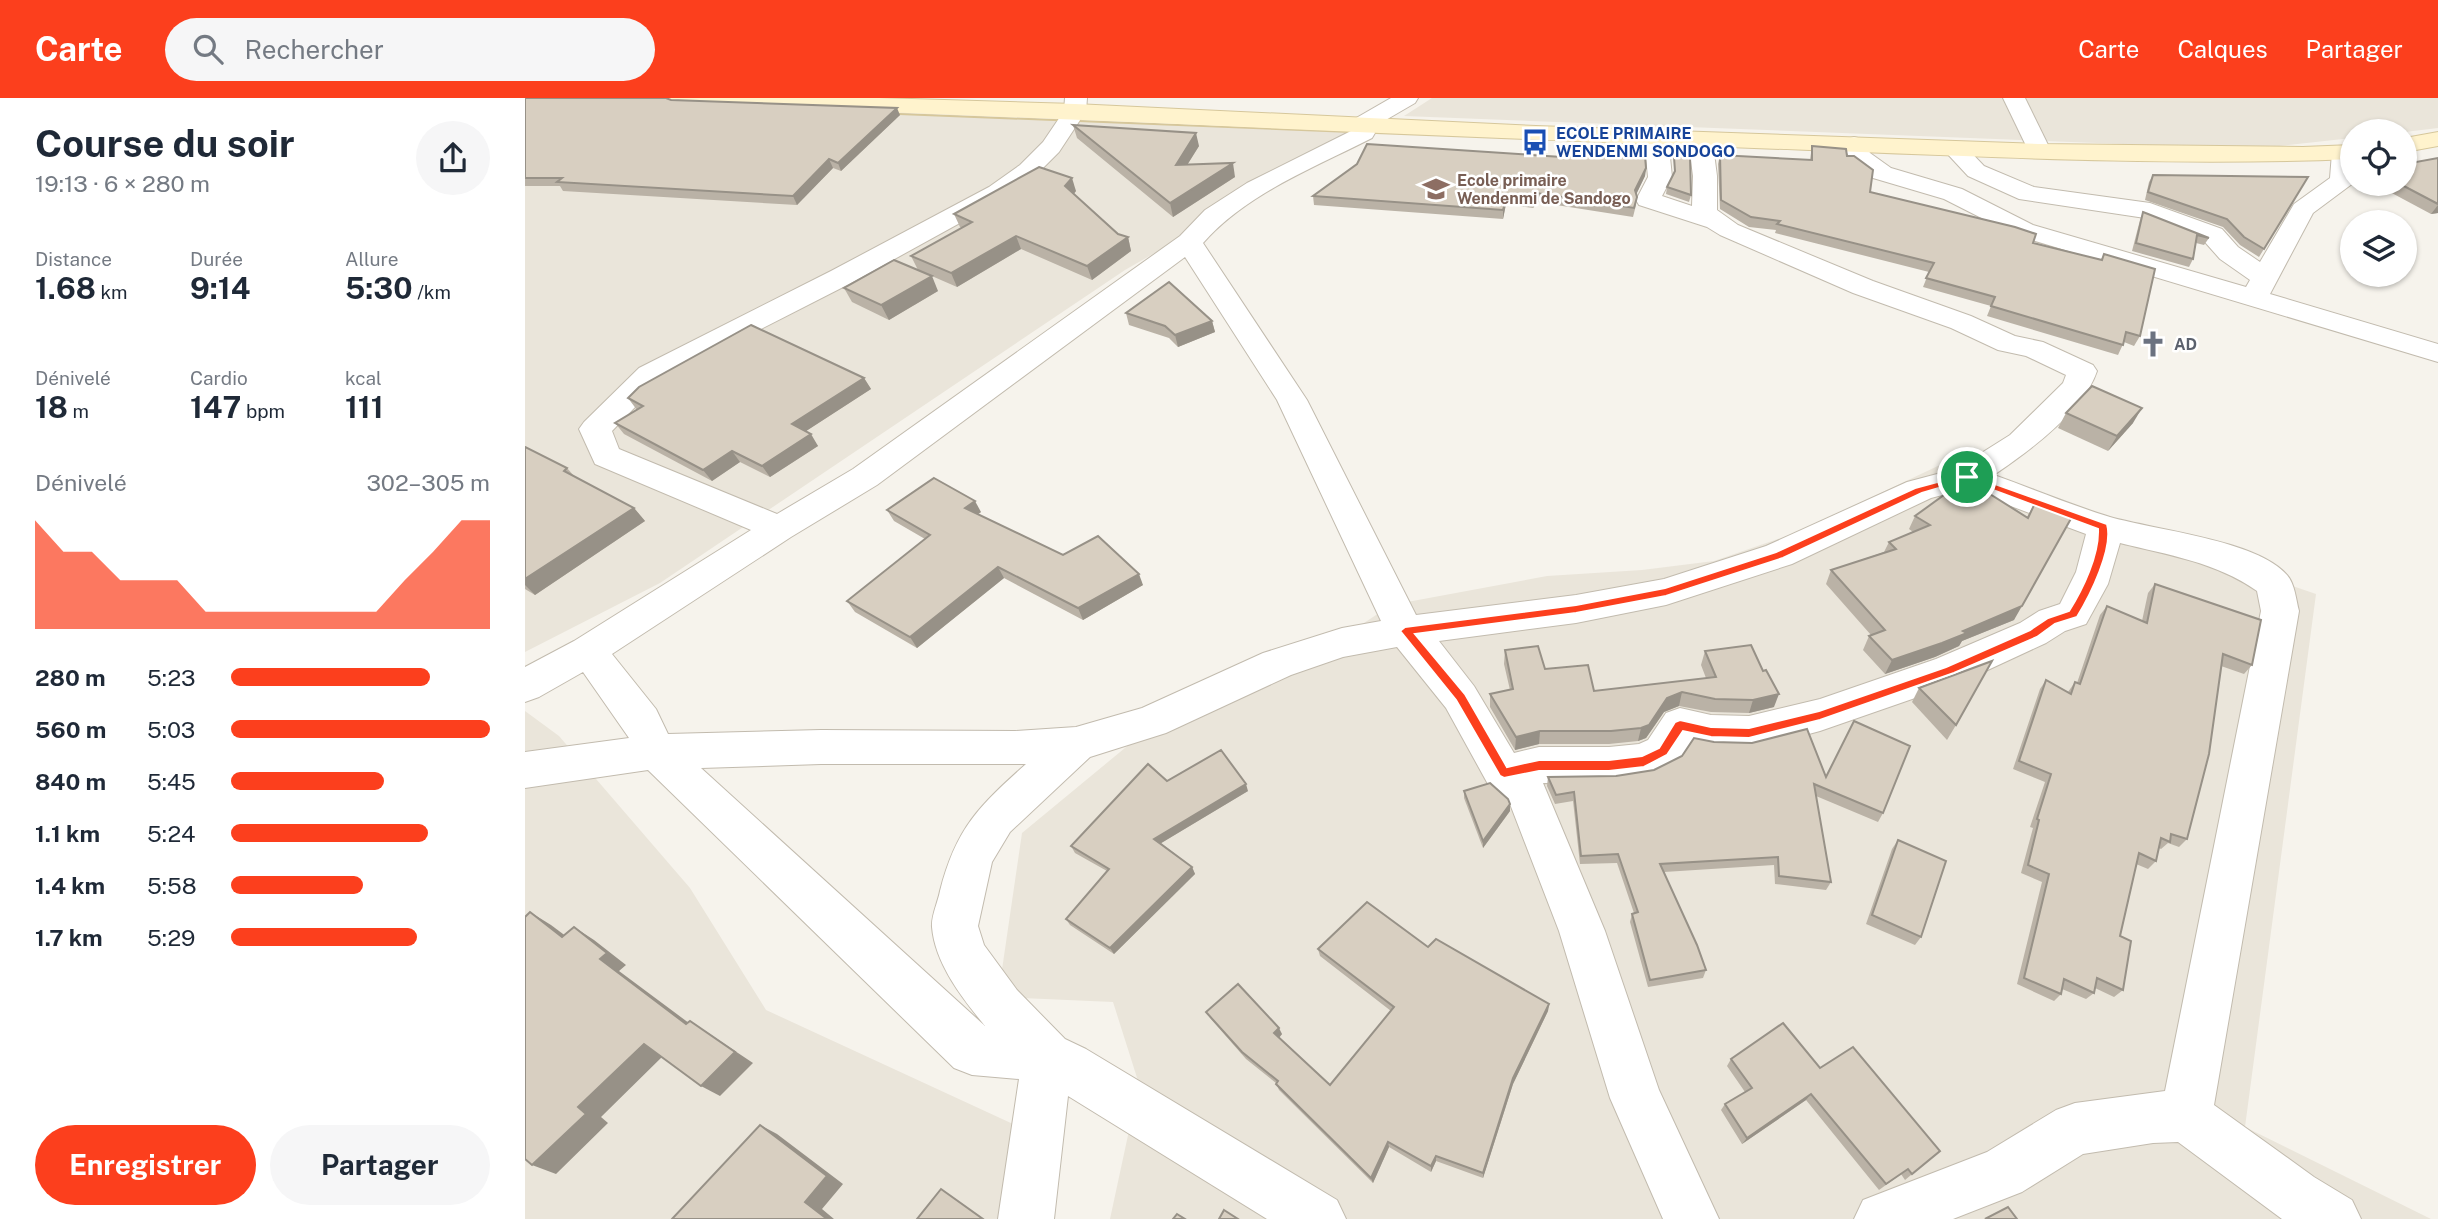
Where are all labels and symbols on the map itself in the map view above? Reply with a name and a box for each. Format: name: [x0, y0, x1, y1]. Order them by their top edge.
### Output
place label: ECOLE PRIMAIRE WENDENMI SONDOGO: [1556, 124, 1735, 161]
bus stop icon: ECOLE PRIMAIRE WENDENMI SONDOGO: [1520, 127, 1550, 157]
place label: Ecole primaire Wendenmi de Sandogo: [1457, 171, 1631, 208]
school or university icon: Ecole primaire Wendenmi de Sandogo: [1421, 174, 1451, 204]
church icon: AD: [2138, 329, 2168, 359]
place label: AD: [2174, 335, 2197, 354]
pin: [1937, 447, 1997, 507]

